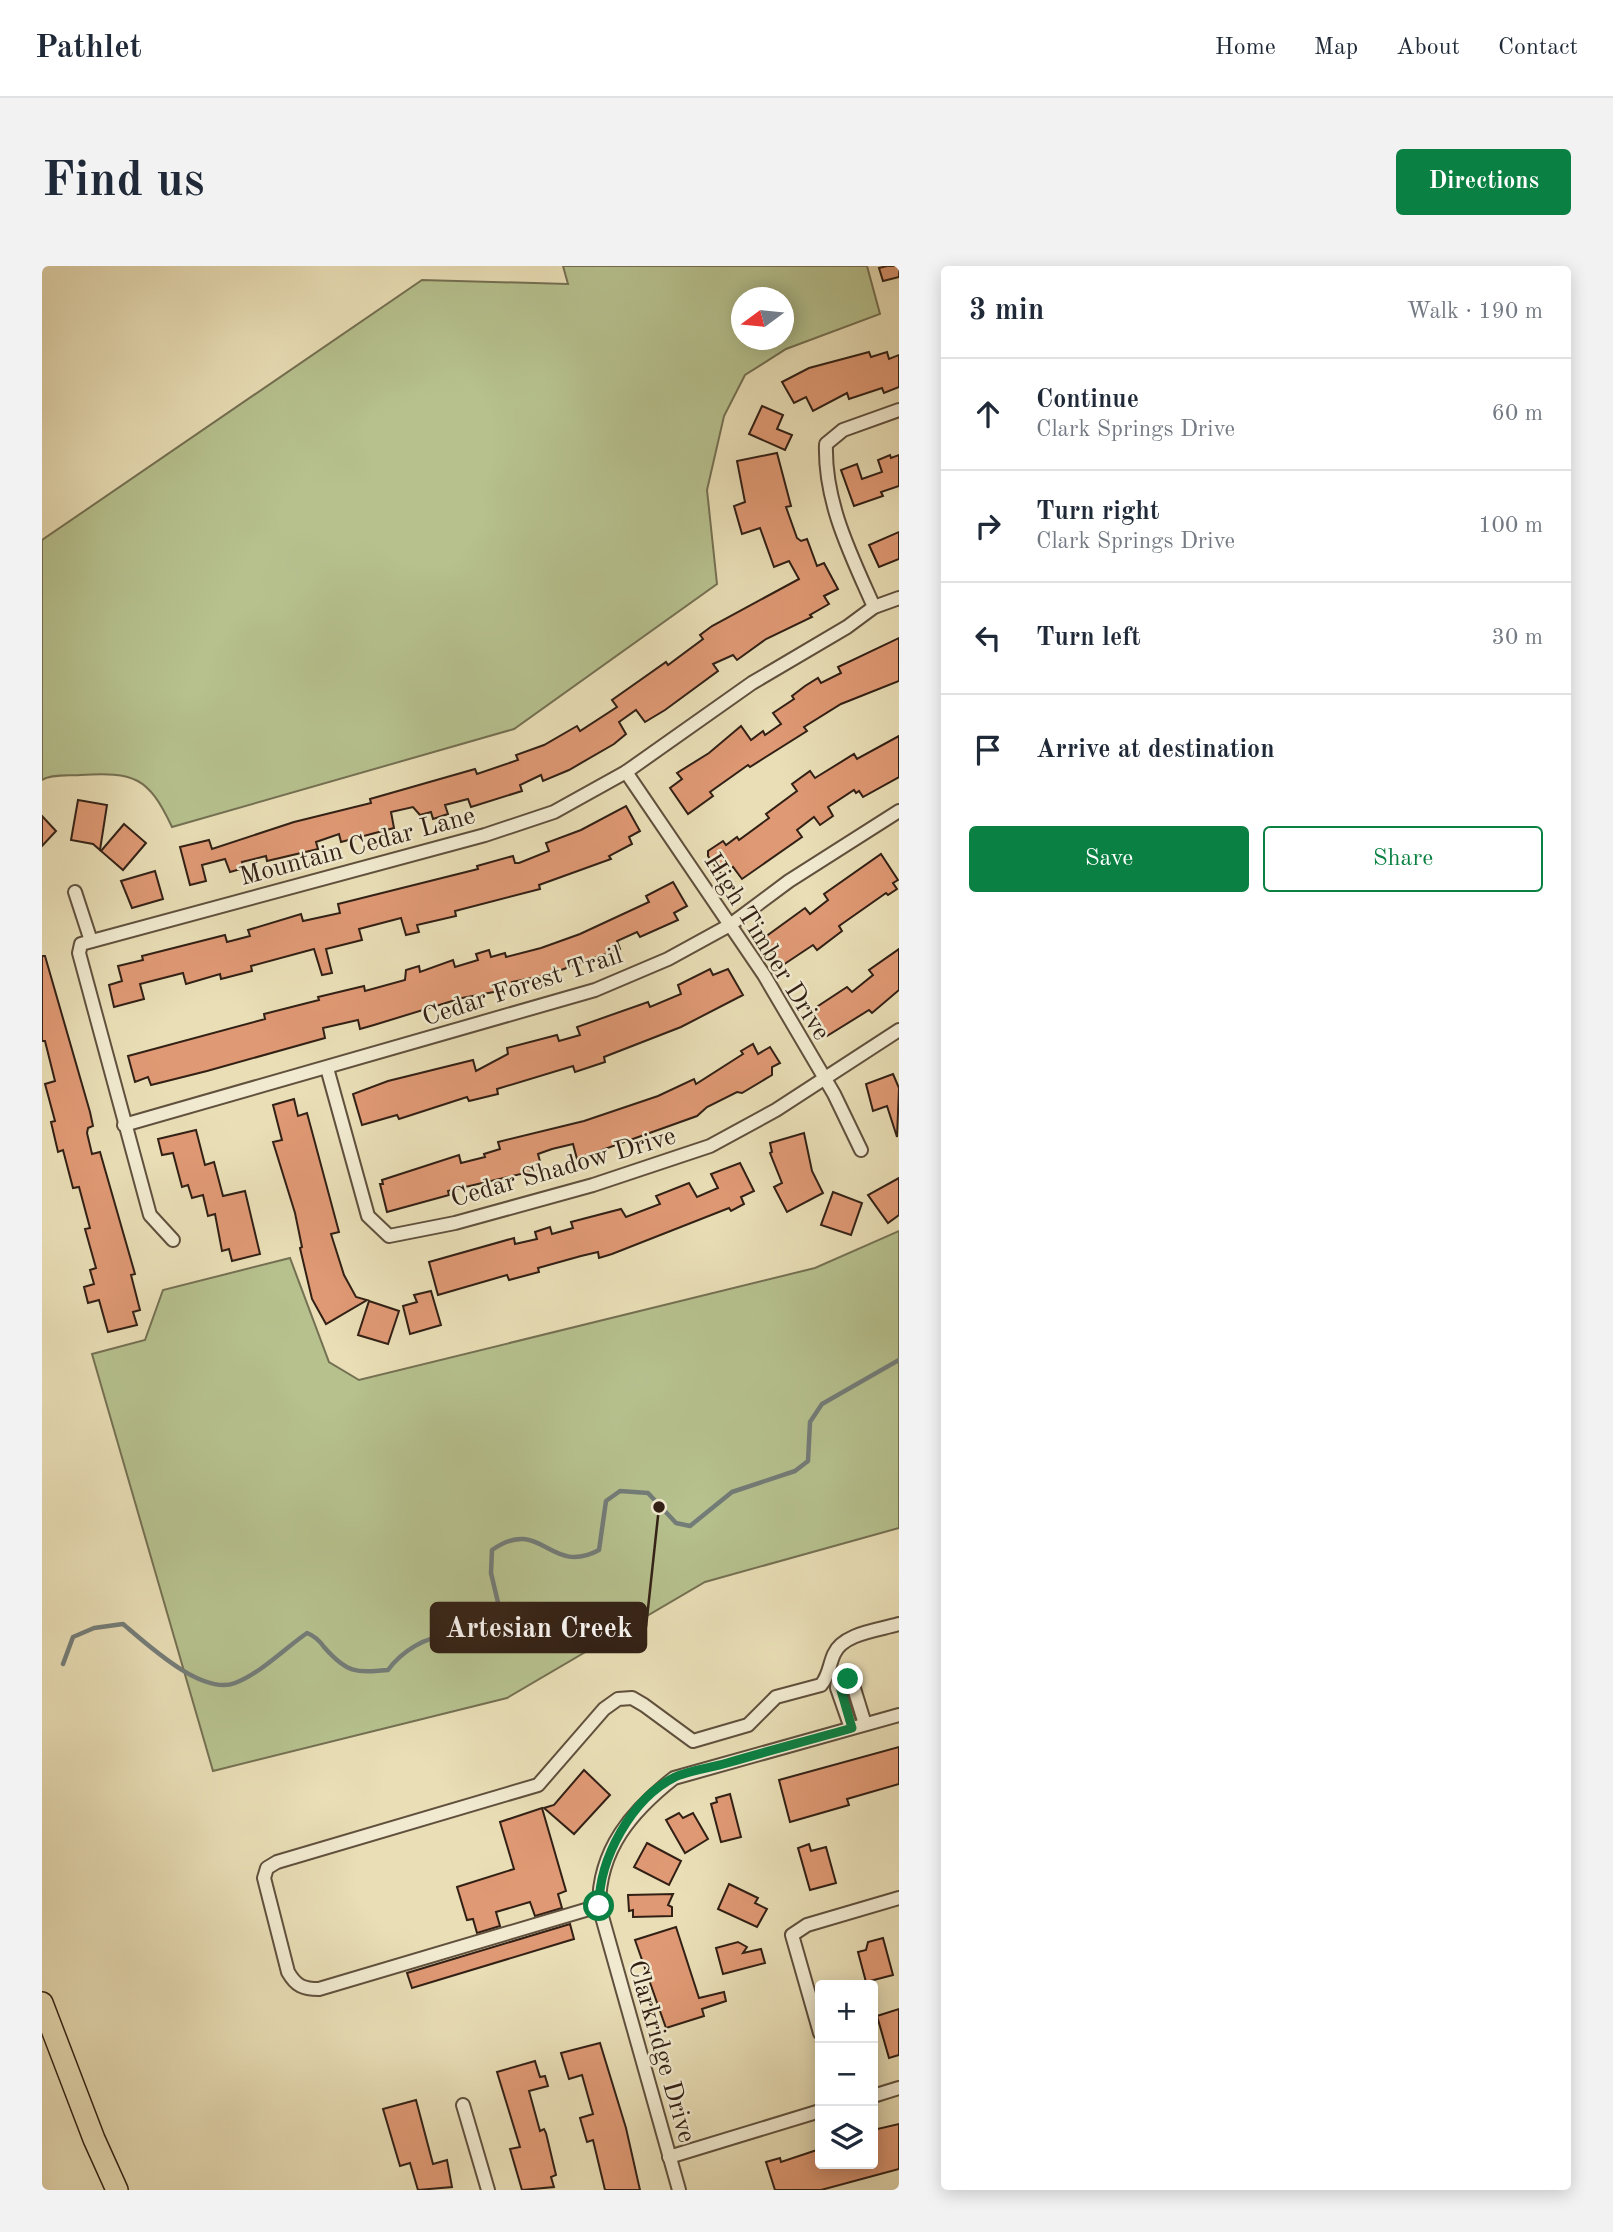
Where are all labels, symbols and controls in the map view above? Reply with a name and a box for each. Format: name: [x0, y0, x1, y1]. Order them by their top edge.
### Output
text: Pathlet: [35, 32, 142, 65]
text: Home: [1215, 36, 1276, 60]
text: Map: [1314, 36, 1358, 60]
text: About: [1396, 36, 1460, 60]
text: Contact: [1498, 36, 1578, 60]
button: Directions: [1396, 149, 1571, 215]
text: Find us: [42, 158, 205, 207]
north arrow: [731, 287, 794, 350]
text: 3 min: [969, 296, 1044, 326]
text: Walk · 190 m: [1407, 300, 1543, 323]
text: Continue: [1036, 387, 1139, 413]
icon: ahead: [969, 395, 1007, 433]
text: 60 m: [1492, 402, 1543, 425]
text: Clark Springs Drive: [1036, 418, 1235, 441]
text: Turn right: [1036, 499, 1159, 525]
icon: right: [969, 507, 1007, 545]
text: 100 m: [1478, 514, 1543, 537]
text: Clark Springs Drive: [1036, 530, 1235, 553]
icon: left: [969, 619, 1007, 657]
text: Turn left: [1036, 625, 1141, 651]
text: 30 m: [1492, 626, 1543, 649]
icon: arrive: [969, 731, 1007, 769]
text: Arrive at destination: [1036, 737, 1275, 763]
street label: Mountain Cedar Lane: [237, 803, 478, 891]
button: Save: [969, 826, 1249, 892]
button: Share: [1263, 826, 1543, 892]
street label: High Timber Drive: [698, 849, 834, 1045]
street label: Cedar Forest Trail: [419, 942, 626, 1032]
street label: Cedar Shadow Drive: [448, 1123, 679, 1213]
callout: Artesian Creek: [431, 1603, 646, 1652]
text: Artesian Creek: [445, 1616, 633, 1644]
route end: [832, 1663, 863, 1694]
route start: [583, 1890, 614, 1921]
street label: Clarkridge Drive: [623, 1957, 700, 2146]
map controls: [815, 1980, 878, 2169]
button: +: [815, 1980, 878, 2043]
button: −: [815, 2043, 878, 2106]
button: layers: [815, 2106, 878, 2169]

